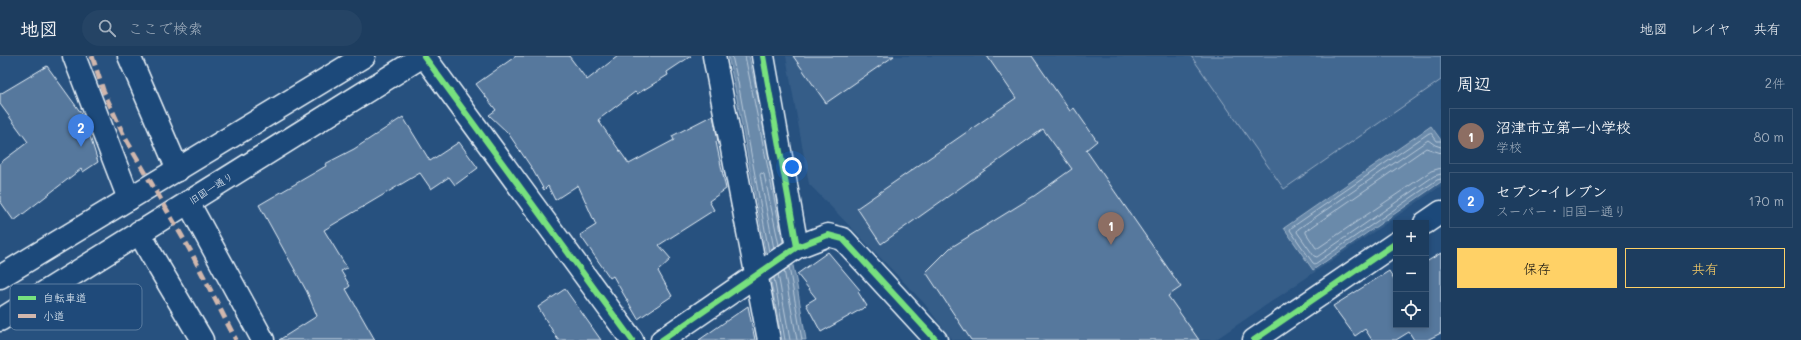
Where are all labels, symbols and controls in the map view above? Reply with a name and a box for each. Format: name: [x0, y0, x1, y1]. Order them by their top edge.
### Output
search box: [82, 10, 362, 46]
text: 地図: [20, 16, 58, 41]
icon: search: [96, 17, 118, 39]
text: ここで検索: [128, 18, 203, 38]
text: 地図: [1640, 19, 1668, 38]
text: レイヤ: [1690, 19, 1731, 38]
text: 共有: [1753, 19, 1781, 38]
text: 周辺: [1457, 72, 1491, 94]
text: 2件: [1765, 74, 1785, 91]
pin: 2: [68, 114, 94, 147]
text: 沼津市立第一小学校: [1496, 117, 1631, 137]
text: 1: [1468, 128, 1474, 145]
text: 80 m: [1754, 128, 1784, 145]
text: 学校: [1496, 138, 1522, 155]
your location: [782, 157, 802, 177]
street label: 旧国一通り: [186, 169, 236, 207]
text: セブン-イレブン: [1496, 181, 1607, 201]
text: 2: [1467, 192, 1475, 209]
text: 170 m: [1748, 192, 1784, 209]
text: スーパー · 旧国一通り: [1496, 202, 1626, 219]
pin: 1: [1098, 212, 1124, 245]
map controls: [1393, 220, 1429, 328]
button: +: [1393, 220, 1429, 256]
button: 保存: [1457, 248, 1617, 288]
button: 共有: [1625, 248, 1785, 288]
button: −: [1393, 256, 1429, 292]
legend: [10, 284, 142, 330]
text: 自転車道: [43, 290, 87, 305]
button: locate: [1393, 292, 1429, 328]
text: 小道: [43, 308, 65, 323]

